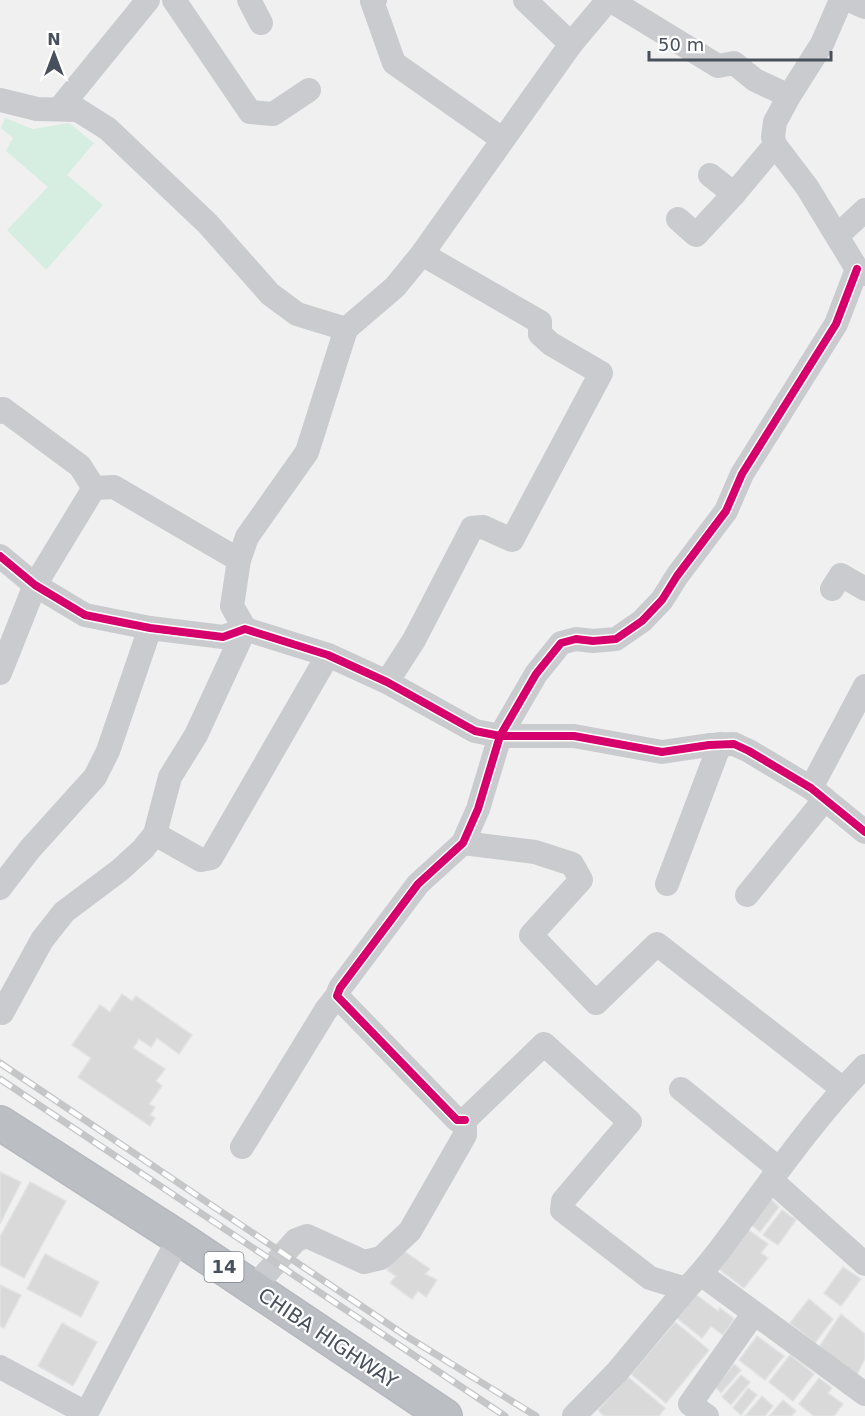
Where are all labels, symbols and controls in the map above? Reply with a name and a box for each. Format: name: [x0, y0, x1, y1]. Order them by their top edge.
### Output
north arrow: [24, 24, 84, 84]
scale bar: [649, 24, 830, 62]
text: N: [47, 30, 61, 49]
text: 50 m: [658, 34, 704, 55]
road number: 14: [204, 1252, 244, 1282]
street label: CHIBA HIGHWAY: [254, 1282, 403, 1394]

